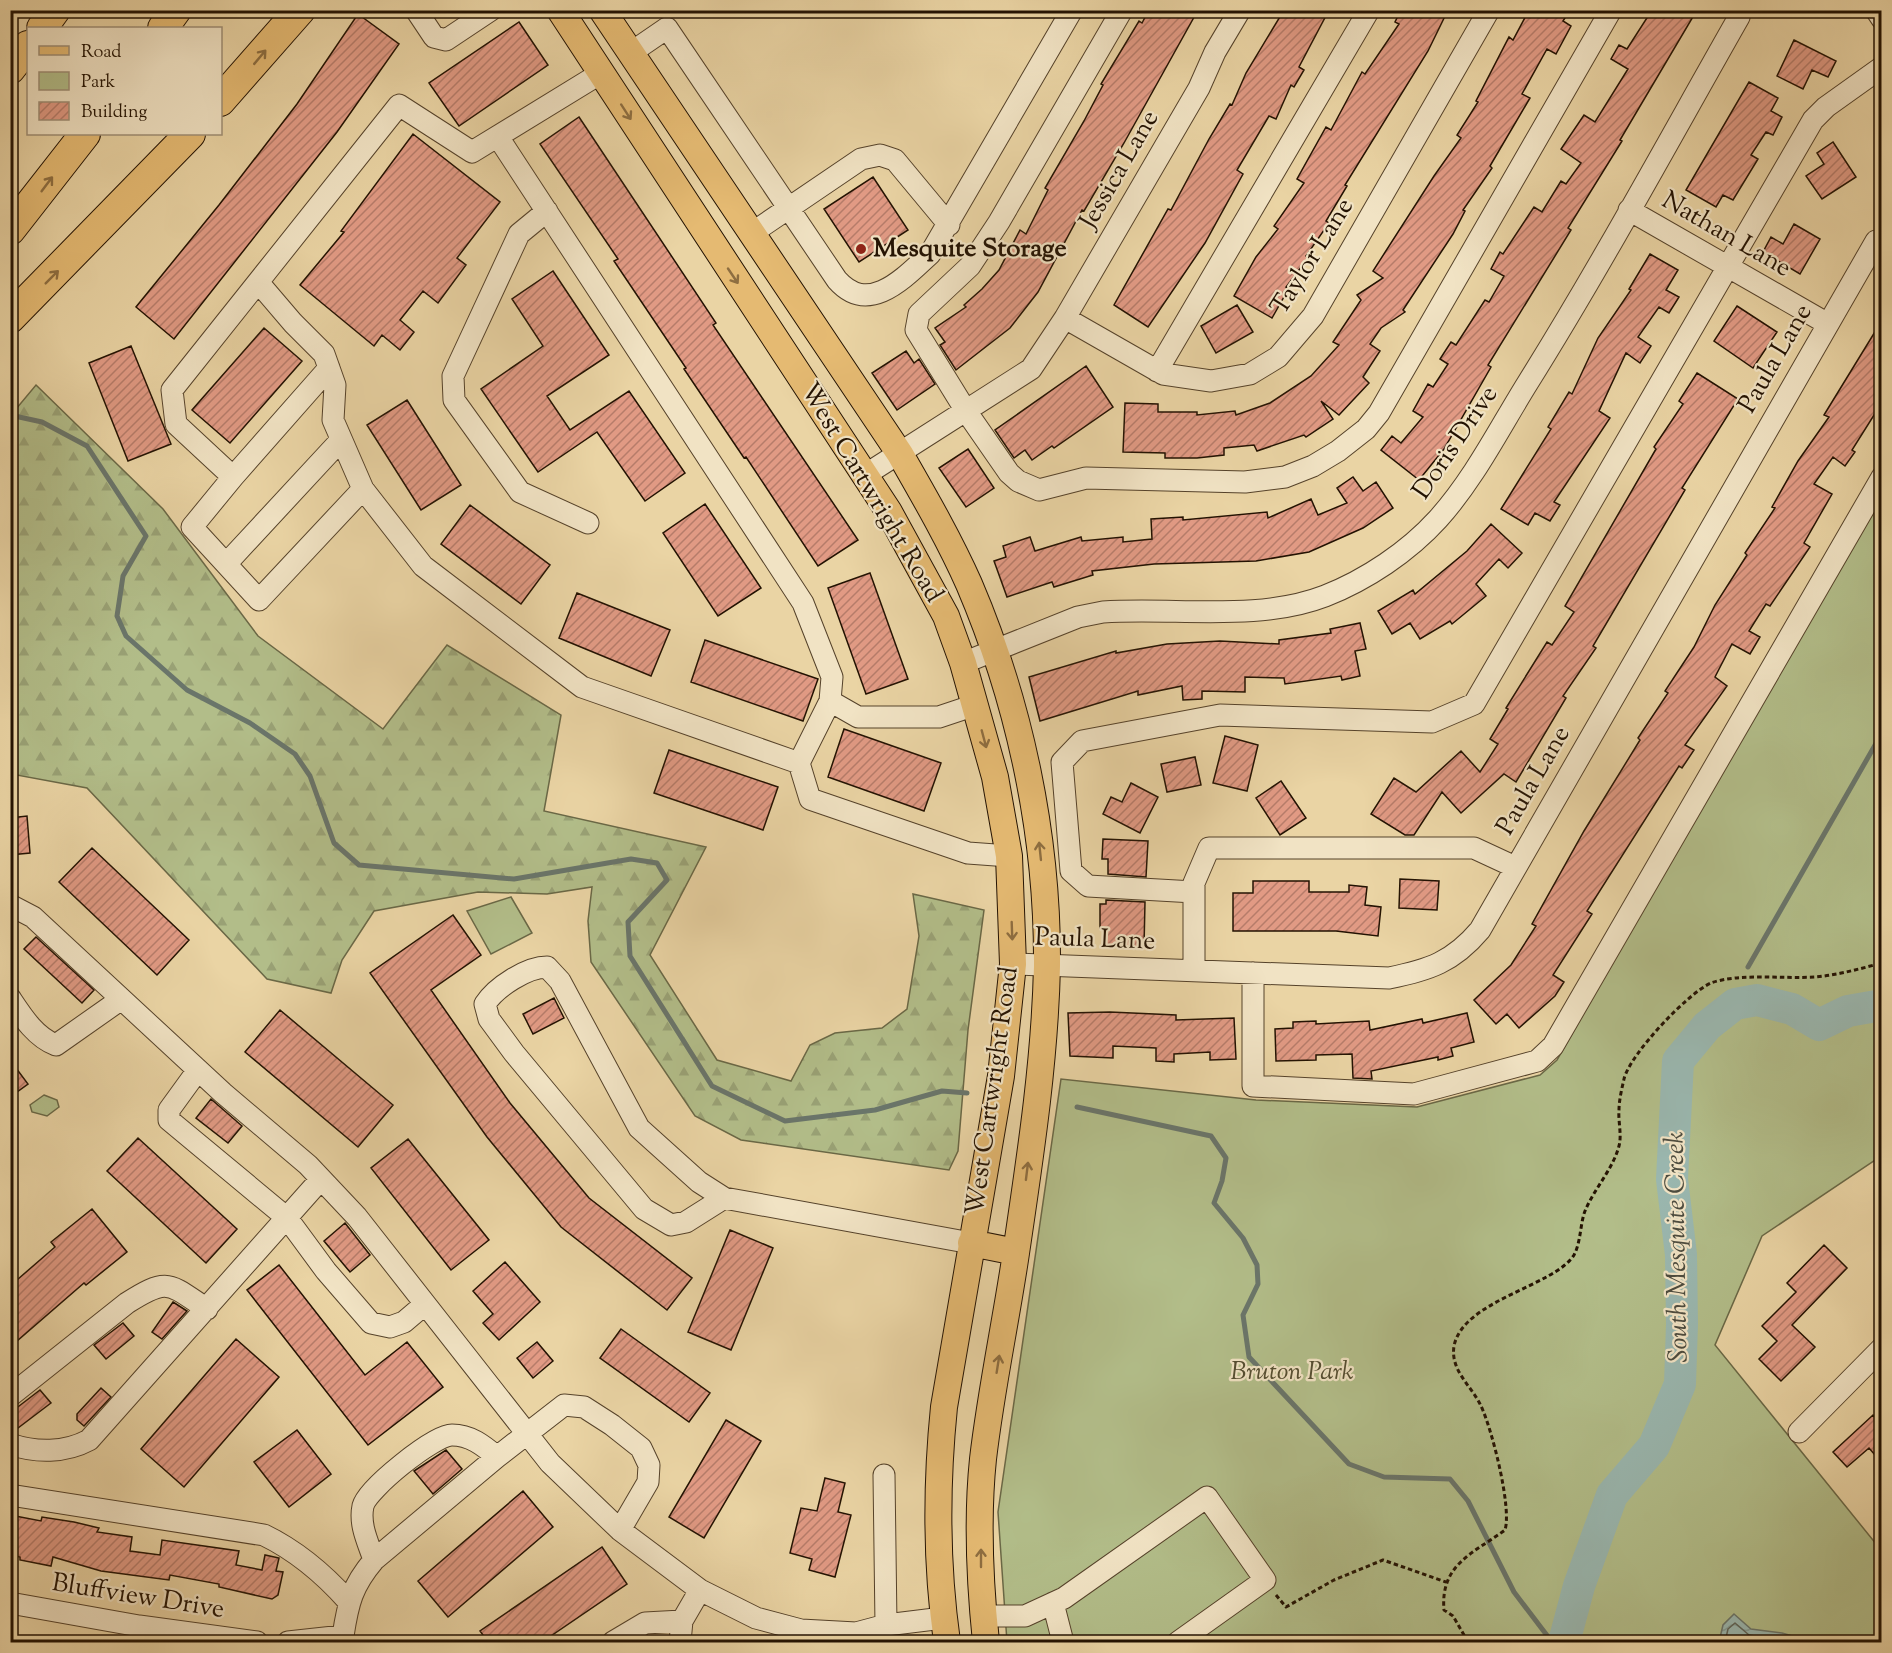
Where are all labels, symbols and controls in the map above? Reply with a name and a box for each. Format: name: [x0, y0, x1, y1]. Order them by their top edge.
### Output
legend: [27, 27, 222, 135]
text: Road: [81, 40, 121, 66]
one-way arrow: [253, 50, 267, 65]
text: Park: [81, 70, 116, 96]
text: Building: [81, 100, 147, 126]
one-way arrow: [621, 103, 633, 120]
street label: Jessica Lane: [1070, 104, 1169, 238]
one-way arrow: [40, 177, 53, 193]
street label: Nathan Lane: [1654, 183, 1798, 287]
street label: Taylor Lane: [1262, 191, 1364, 323]
place label: Mesquite Storage: [873, 231, 1067, 268]
marker: Mesquite Storage: [854, 242, 868, 256]
one-way arrow: [726, 267, 739, 284]
one-way arrow: [45, 270, 60, 285]
street label: Paula Lane: [1730, 298, 1822, 420]
street label: West Cartwright Road: [791, 376, 952, 610]
street label: Doris Drive: [1404, 379, 1508, 507]
street label: Paula Lane: [1488, 720, 1580, 842]
one-way arrow: [979, 729, 991, 748]
one-way arrow: [1034, 842, 1045, 862]
street label: Paula Lane: [1034, 919, 1156, 961]
one-way arrow: [1006, 921, 1017, 941]
street label: West Cartwright Road: [957, 964, 1029, 1218]
water label: South Mesquite Creek: [1656, 1131, 1700, 1363]
one-way arrow: [1021, 1162, 1032, 1182]
park label: Bruton Park: [1231, 1354, 1354, 1391]
one-way arrow: [993, 1355, 1004, 1374]
one-way arrow: [975, 1548, 987, 1568]
street label: Bluffview Drive: [49, 1565, 227, 1629]

